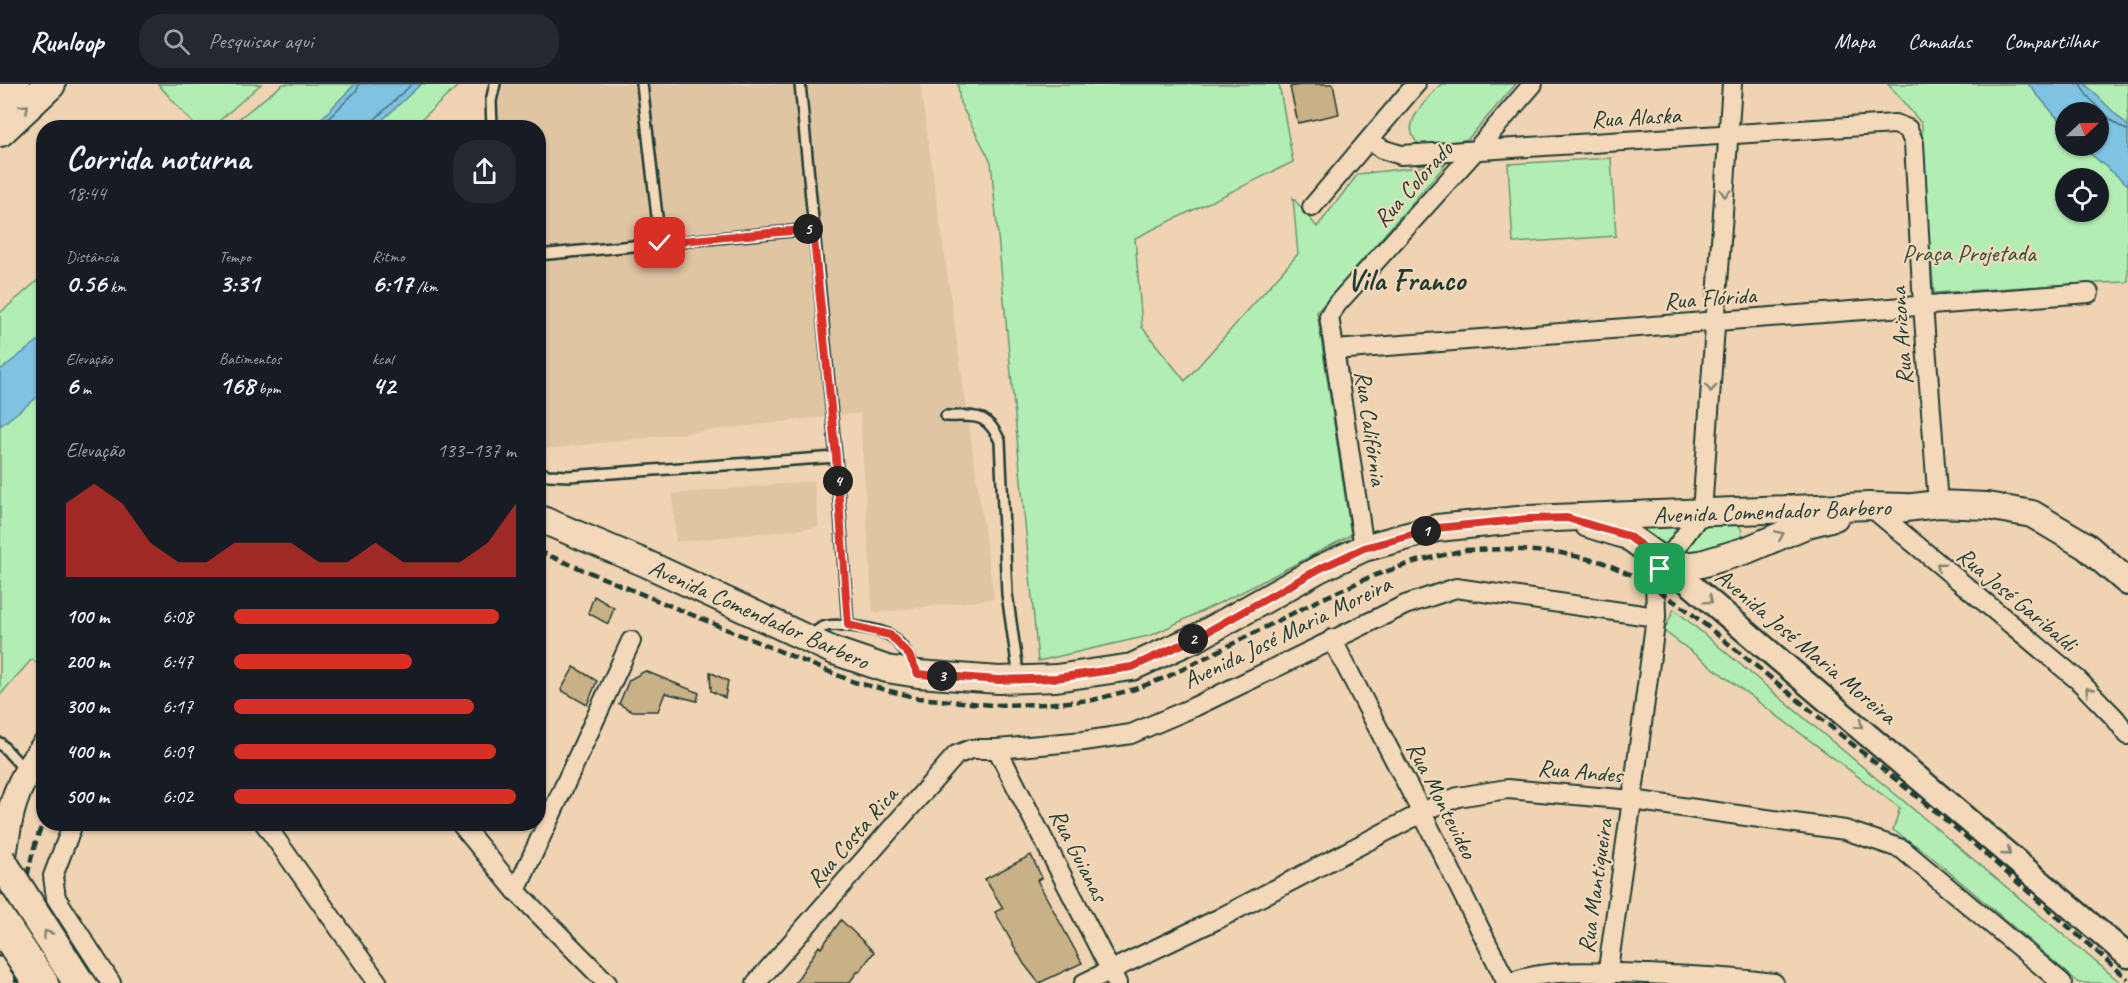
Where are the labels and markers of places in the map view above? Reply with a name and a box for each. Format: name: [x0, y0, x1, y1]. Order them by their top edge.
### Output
pin: 5: [793, 214, 823, 244]
pin: [634, 217, 685, 268]
pin: 4: [823, 466, 853, 496]
pin: 1: [1411, 516, 1441, 546]
pin: [1634, 543, 1685, 594]
pin: 2: [1178, 624, 1208, 654]
pin: 3: [927, 661, 957, 691]

